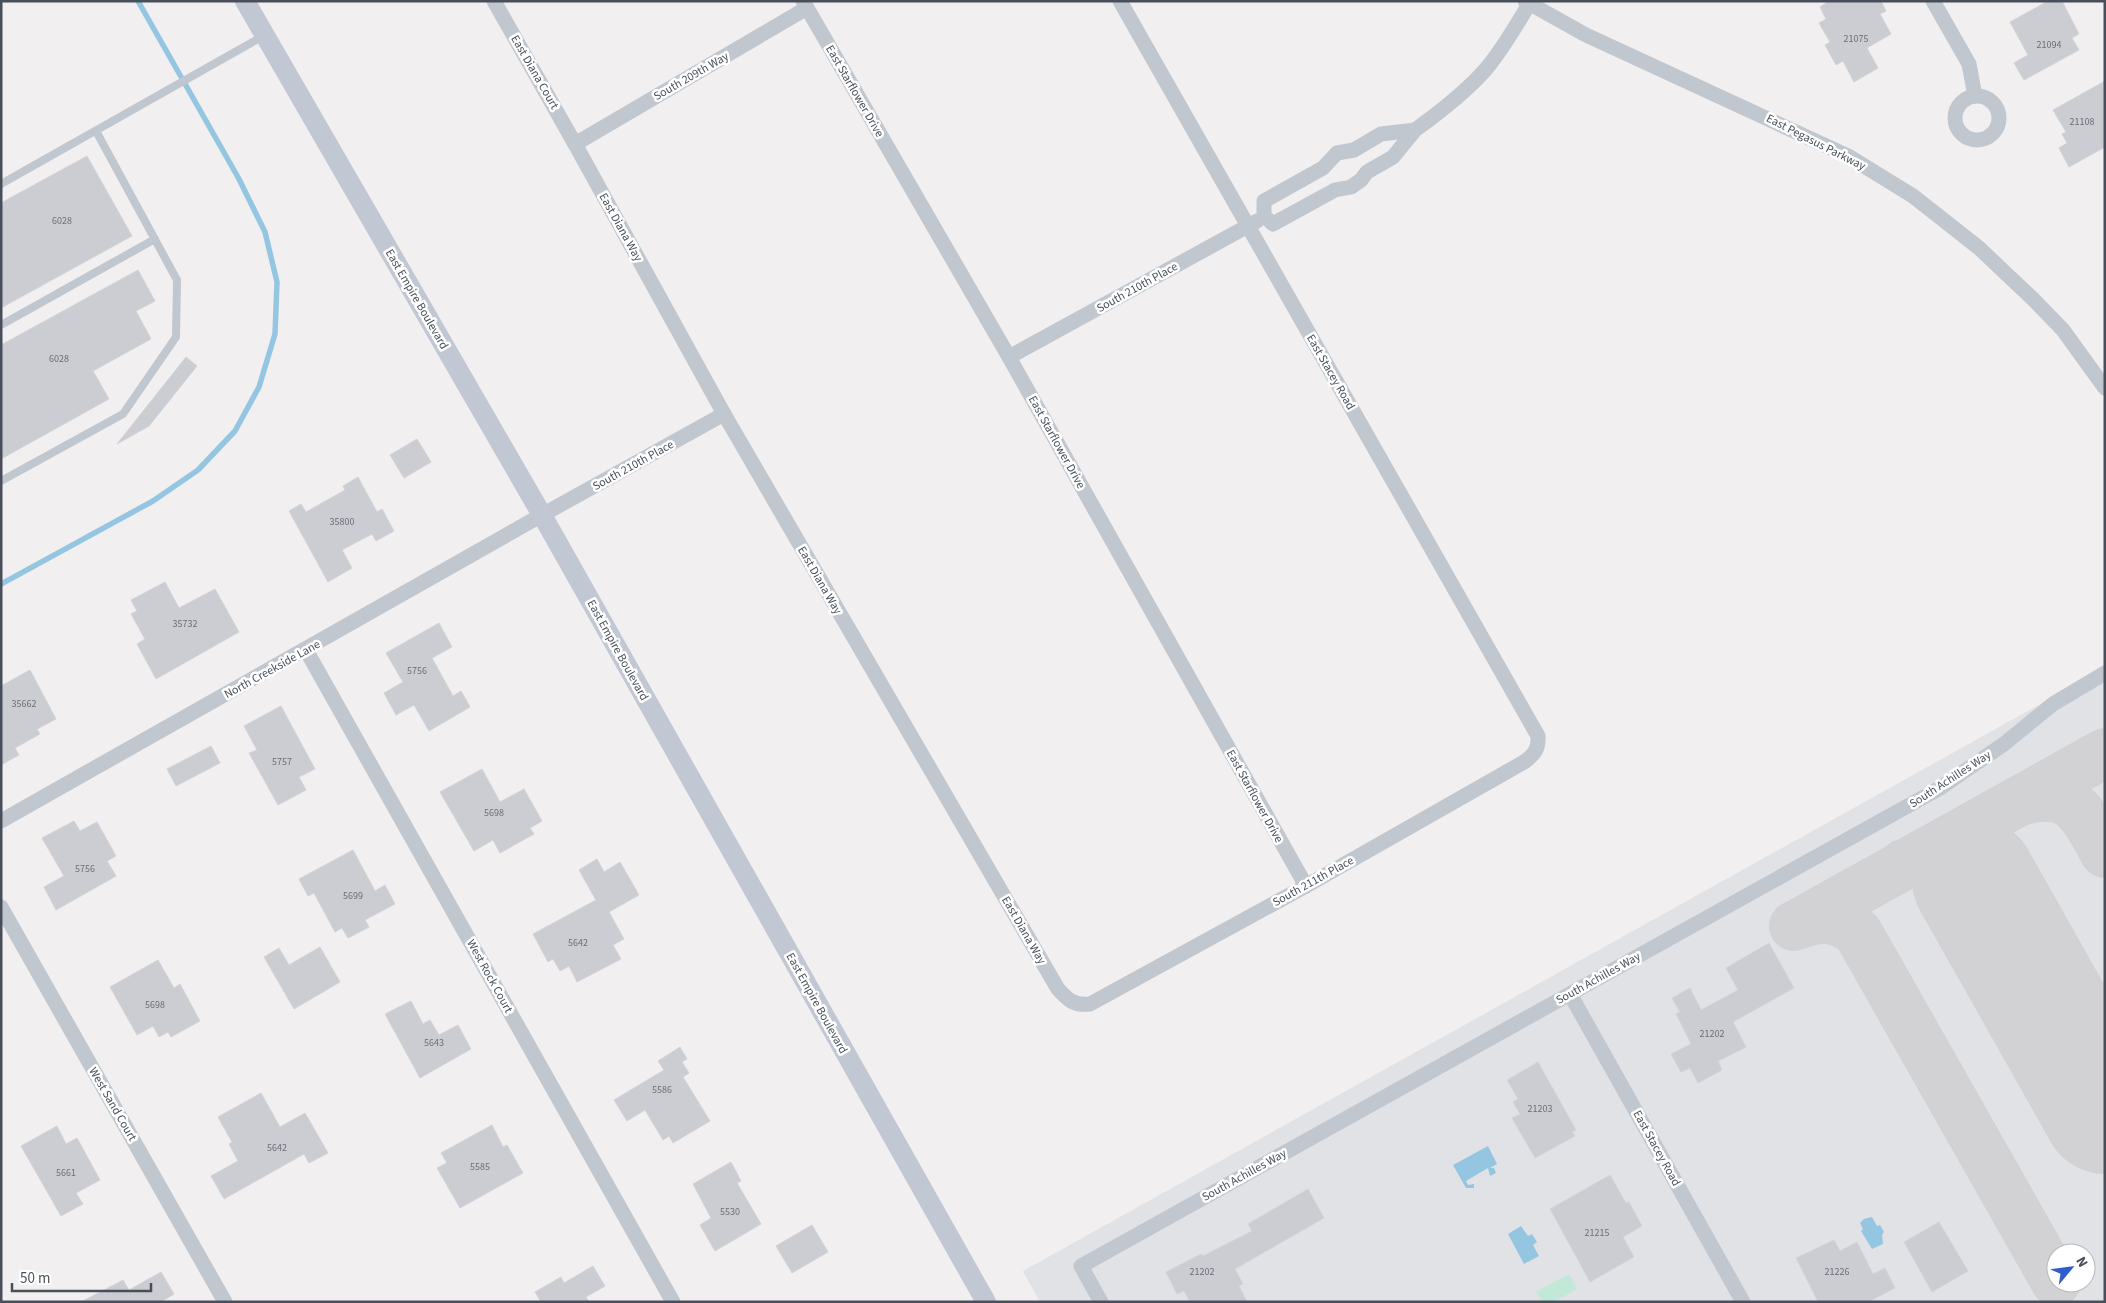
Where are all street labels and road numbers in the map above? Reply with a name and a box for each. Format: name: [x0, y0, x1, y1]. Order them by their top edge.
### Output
street label: East Diana Court: [506, 32, 563, 112]
street label: East Starflower Drive: [821, 42, 888, 141]
street label: South 209th Way: [651, 48, 732, 105]
street label: East Pegasus Parkway: [1763, 110, 1869, 175]
street label: East Diana Way: [595, 190, 647, 265]
street label: East Empire Boulevard: [381, 246, 452, 353]
street label: South 210th Place: [1094, 258, 1181, 317]
street label: East Stacey Road: [1302, 331, 1359, 413]
street label: East Starflower Drive: [1024, 393, 1089, 492]
street label: South 210th Place: [590, 436, 677, 495]
street label: East Diana Way: [793, 543, 846, 618]
street label: East Empire Boulevard: [583, 597, 652, 704]
street label: North Creekside Lane: [221, 636, 323, 703]
street label: South Achilles Way: [1906, 746, 1995, 812]
street label: East Starflower Drive: [1222, 747, 1287, 846]
street label: South 211th Place: [1270, 852, 1357, 911]
street label: East Diana Way: [997, 893, 1050, 968]
street label: West Rock Court: [462, 936, 517, 1016]
street label: South Achilles Way: [1553, 948, 1644, 1009]
street label: East Empire Boulevard: [782, 950, 851, 1057]
street label: West Sand Court: [84, 1064, 141, 1144]
street label: East Stacey Road: [1629, 1107, 1685, 1189]
street label: South Achilles Way: [1199, 1145, 1290, 1206]

